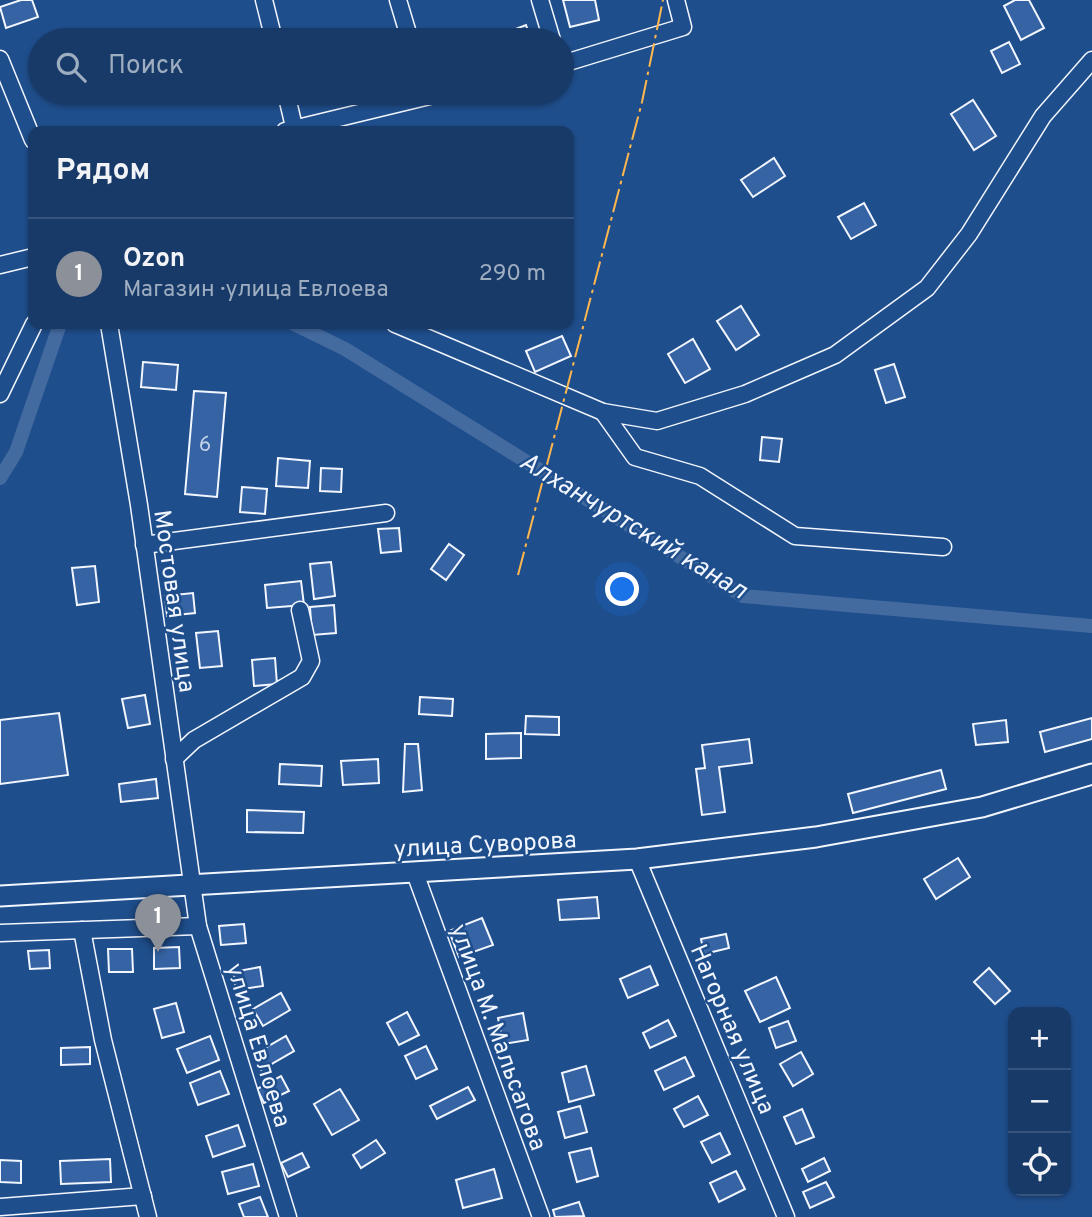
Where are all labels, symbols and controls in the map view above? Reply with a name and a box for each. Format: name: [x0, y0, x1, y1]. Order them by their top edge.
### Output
search box: [28, 28, 574, 105]
icon: search: [52, 48, 90, 86]
text: Поиск: [108, 50, 184, 83]
text: Рядом: [56, 153, 150, 190]
text: Ozon: [123, 243, 185, 276]
text: 1: [74, 260, 84, 289]
text: 290 m: [479, 260, 546, 289]
text: Магазин · улица Евлоева: [123, 276, 389, 305]
house number: 6: [199, 432, 211, 459]
water label: Алханчуртский канал: [513, 446, 753, 609]
street label: Мостовая улица: [145, 508, 201, 695]
your location: [605, 572, 639, 606]
street label: улица Суворова: [393, 826, 577, 866]
pin: 1: [135, 894, 181, 952]
street label: улица М. Мальсагова: [442, 920, 552, 1155]
street label: Нагорная улица: [682, 940, 780, 1119]
street label: улица Евлоева: [218, 960, 296, 1131]
map controls: [1008, 1007, 1071, 1196]
button: +: [1008, 1007, 1071, 1070]
button: −: [1008, 1070, 1071, 1133]
button: locate: [1008, 1133, 1071, 1196]

